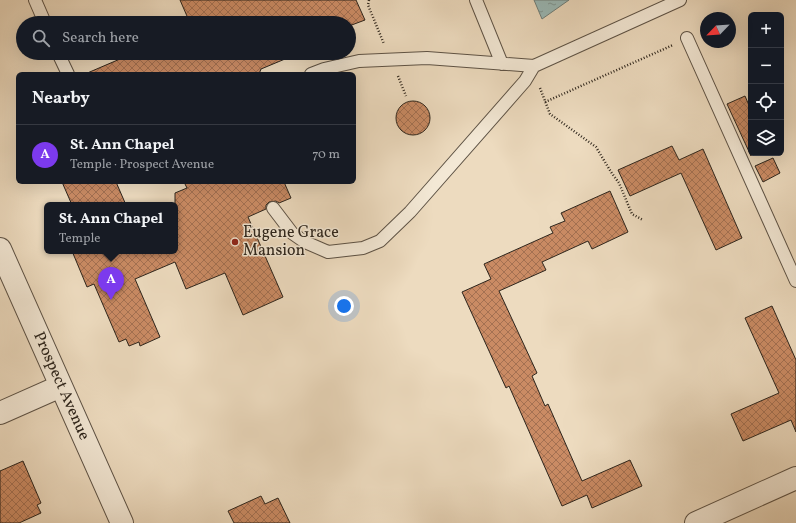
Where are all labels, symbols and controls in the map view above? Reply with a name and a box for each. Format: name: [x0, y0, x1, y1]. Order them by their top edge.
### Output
north arrow: [700, 12, 736, 48]
map controls: [748, 12, 784, 156]
button: +: [748, 12, 784, 48]
search box: [16, 16, 356, 60]
icon: search: [30, 27, 52, 49]
text: Search here: [62, 28, 139, 49]
button: −: [748, 48, 784, 84]
button: locate: [748, 84, 784, 120]
text: Nearby: [32, 87, 90, 110]
button: layers: [748, 120, 784, 156]
text: St. Ann Chapel: [70, 135, 174, 156]
text: A: [40, 146, 50, 164]
text: 70 m: [312, 146, 340, 164]
text: Temple · Prospect Avenue: [70, 156, 214, 174]
popup: [44, 202, 178, 254]
text: St. Ann Chapel: [59, 209, 163, 230]
place label: Eugene Grace Mansion: [243, 222, 339, 262]
text: Temple: [59, 230, 100, 248]
marker: Eugene Grace Mansion: [230, 237, 240, 247]
pin: A: [98, 267, 124, 300]
your location: [334, 296, 354, 316]
street label: Prospect Avenue: [27, 328, 95, 444]

